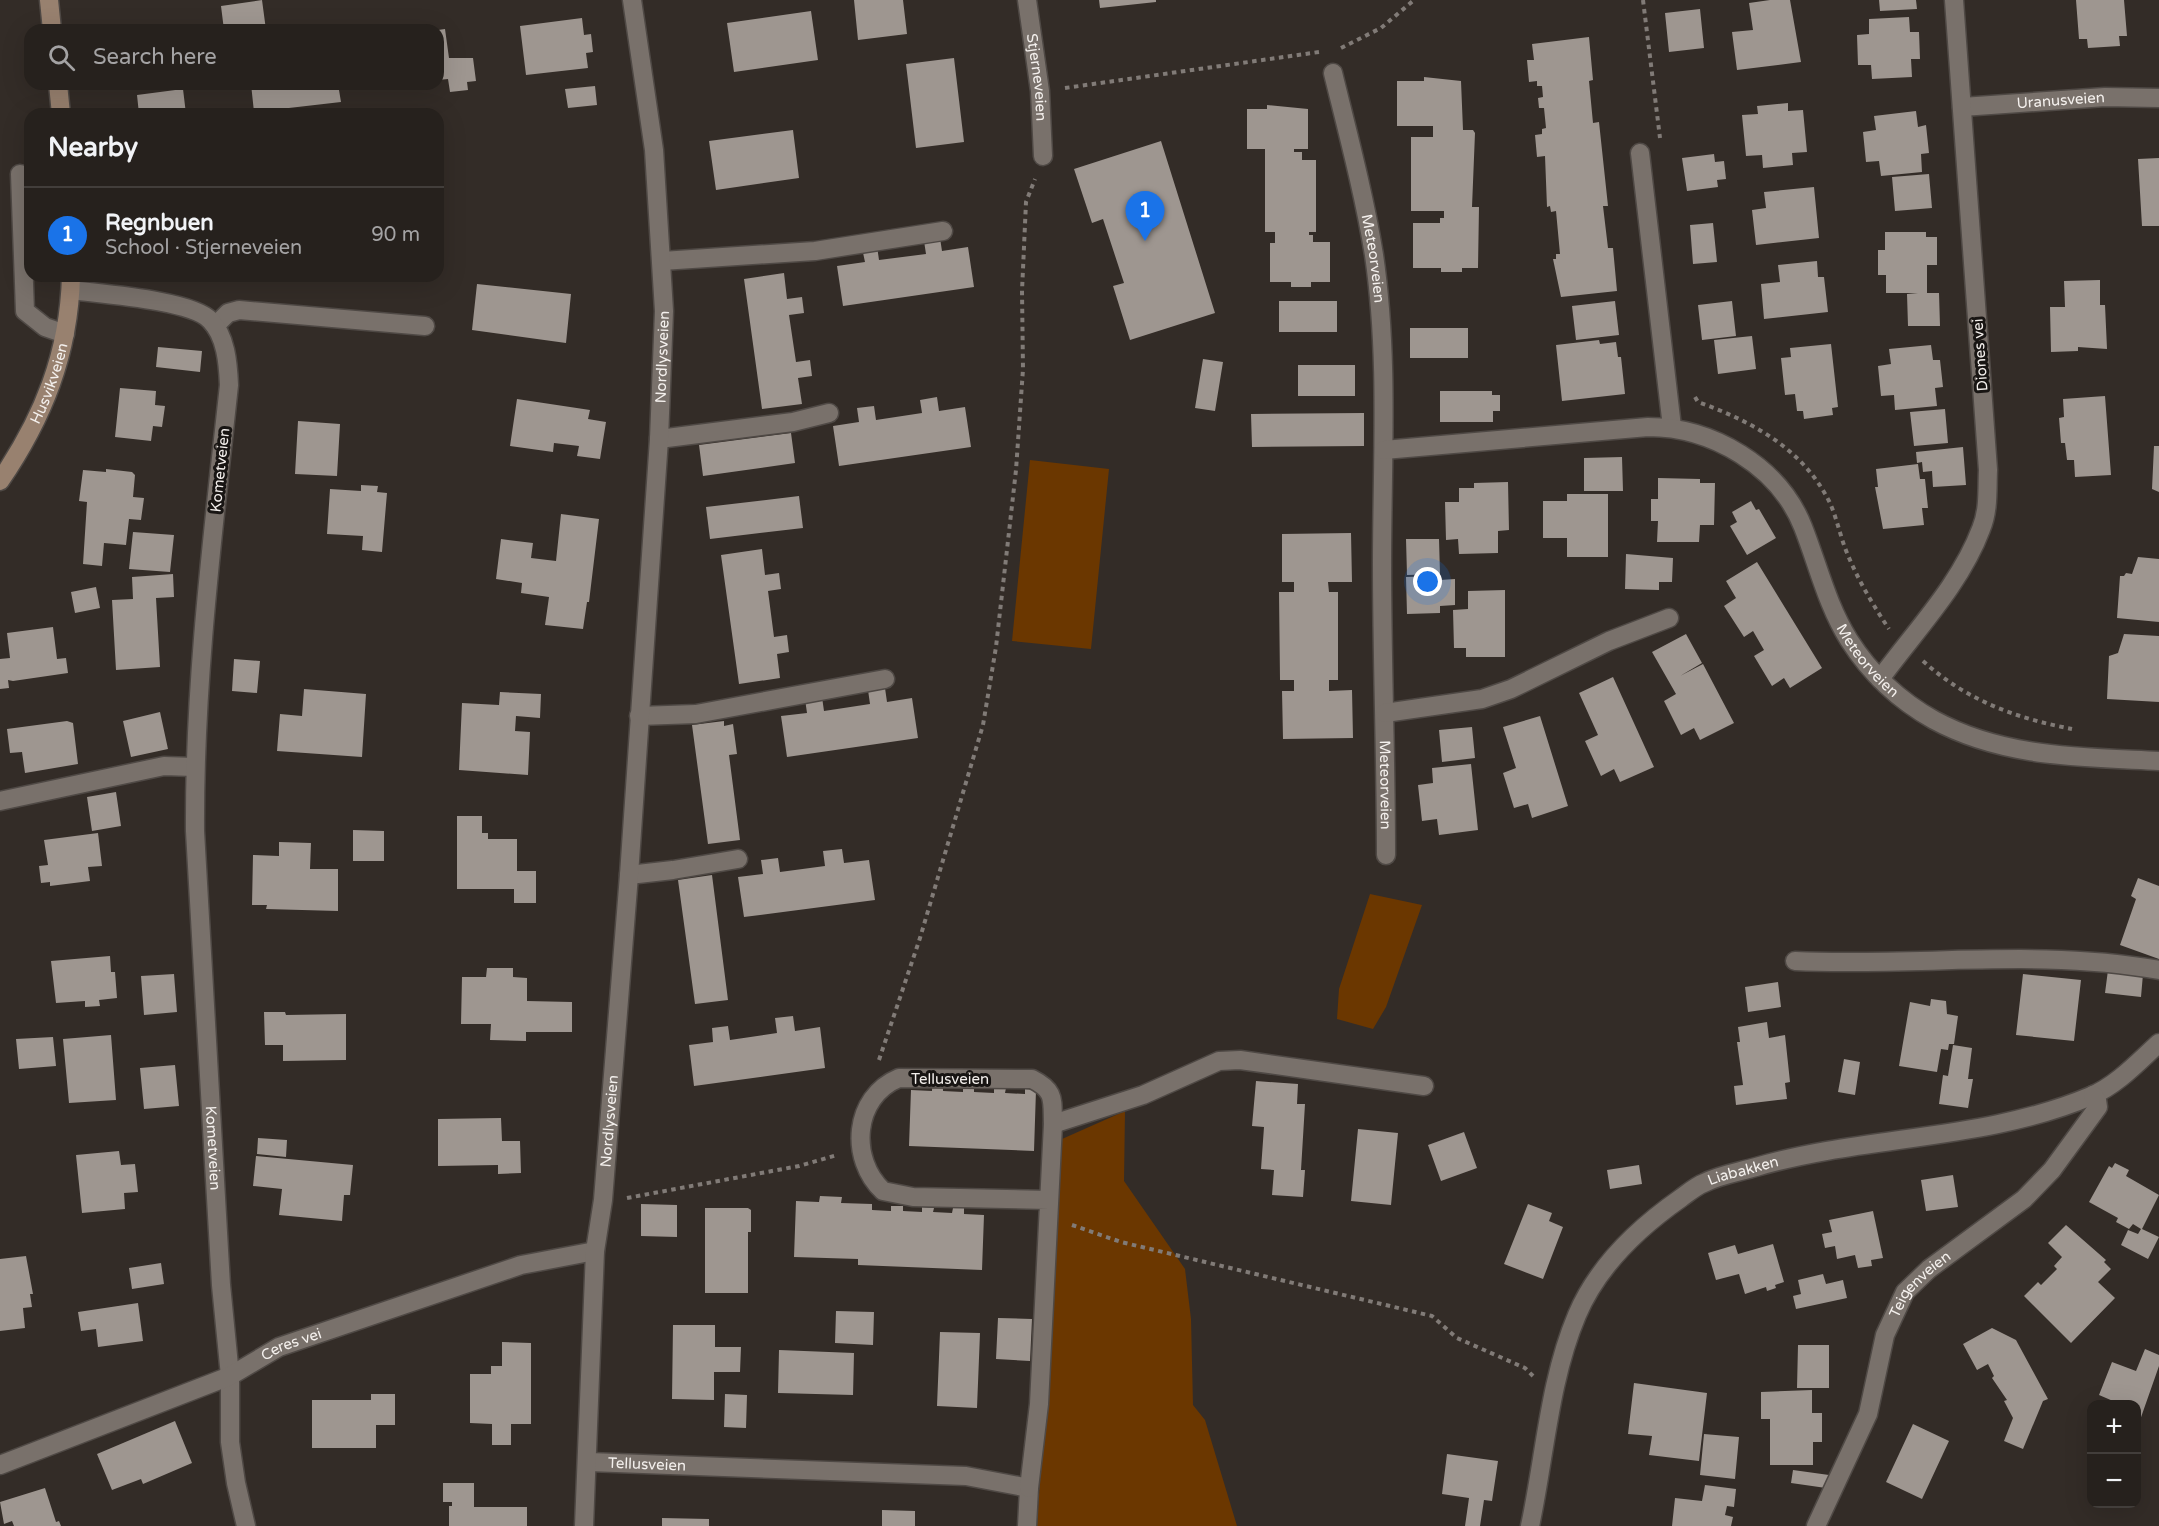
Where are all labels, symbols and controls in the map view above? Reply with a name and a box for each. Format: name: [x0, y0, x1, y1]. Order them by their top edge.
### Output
search box: [24, 24, 444, 90]
street label: Stjerneveien: [1023, 32, 1050, 121]
icon: search: [45, 41, 78, 74]
text: Search here: [93, 44, 217, 70]
street label: Uranusveien: [2016, 88, 2105, 112]
text: Nearby: [48, 132, 138, 163]
pin: 1: [1126, 192, 1164, 241]
text: Regnbuen: [105, 210, 214, 236]
street label: Meteorveien: [1358, 213, 1388, 304]
text: 1: [61, 223, 74, 247]
text: 90 m: [371, 223, 420, 247]
text: School · Stjerneveien: [105, 236, 302, 260]
street label: Nordlysveien: [651, 310, 673, 404]
street label: Diones vei: [1968, 318, 1992, 392]
street label: Husvikveien: [26, 341, 72, 427]
street label: Kometveien: [207, 427, 233, 513]
your location: [1413, 567, 1442, 596]
street label: Meteorveien: [1833, 621, 1903, 701]
street label: Meteorveien: [1376, 740, 1395, 830]
street label: Tellusveien: [911, 1070, 989, 1088]
street label: Nordlysveien: [597, 1074, 622, 1168]
street label: Kometveien: [202, 1105, 225, 1191]
street label: Liabakken: [1705, 1152, 1780, 1189]
street label: Teigenveien: [1885, 1247, 1954, 1321]
street label: Ceres vei: [258, 1324, 324, 1365]
map controls: [2087, 1400, 2141, 1508]
button: +: [2087, 1400, 2141, 1454]
street label: Tellusveien: [608, 1454, 686, 1475]
button: −: [2087, 1454, 2141, 1508]

